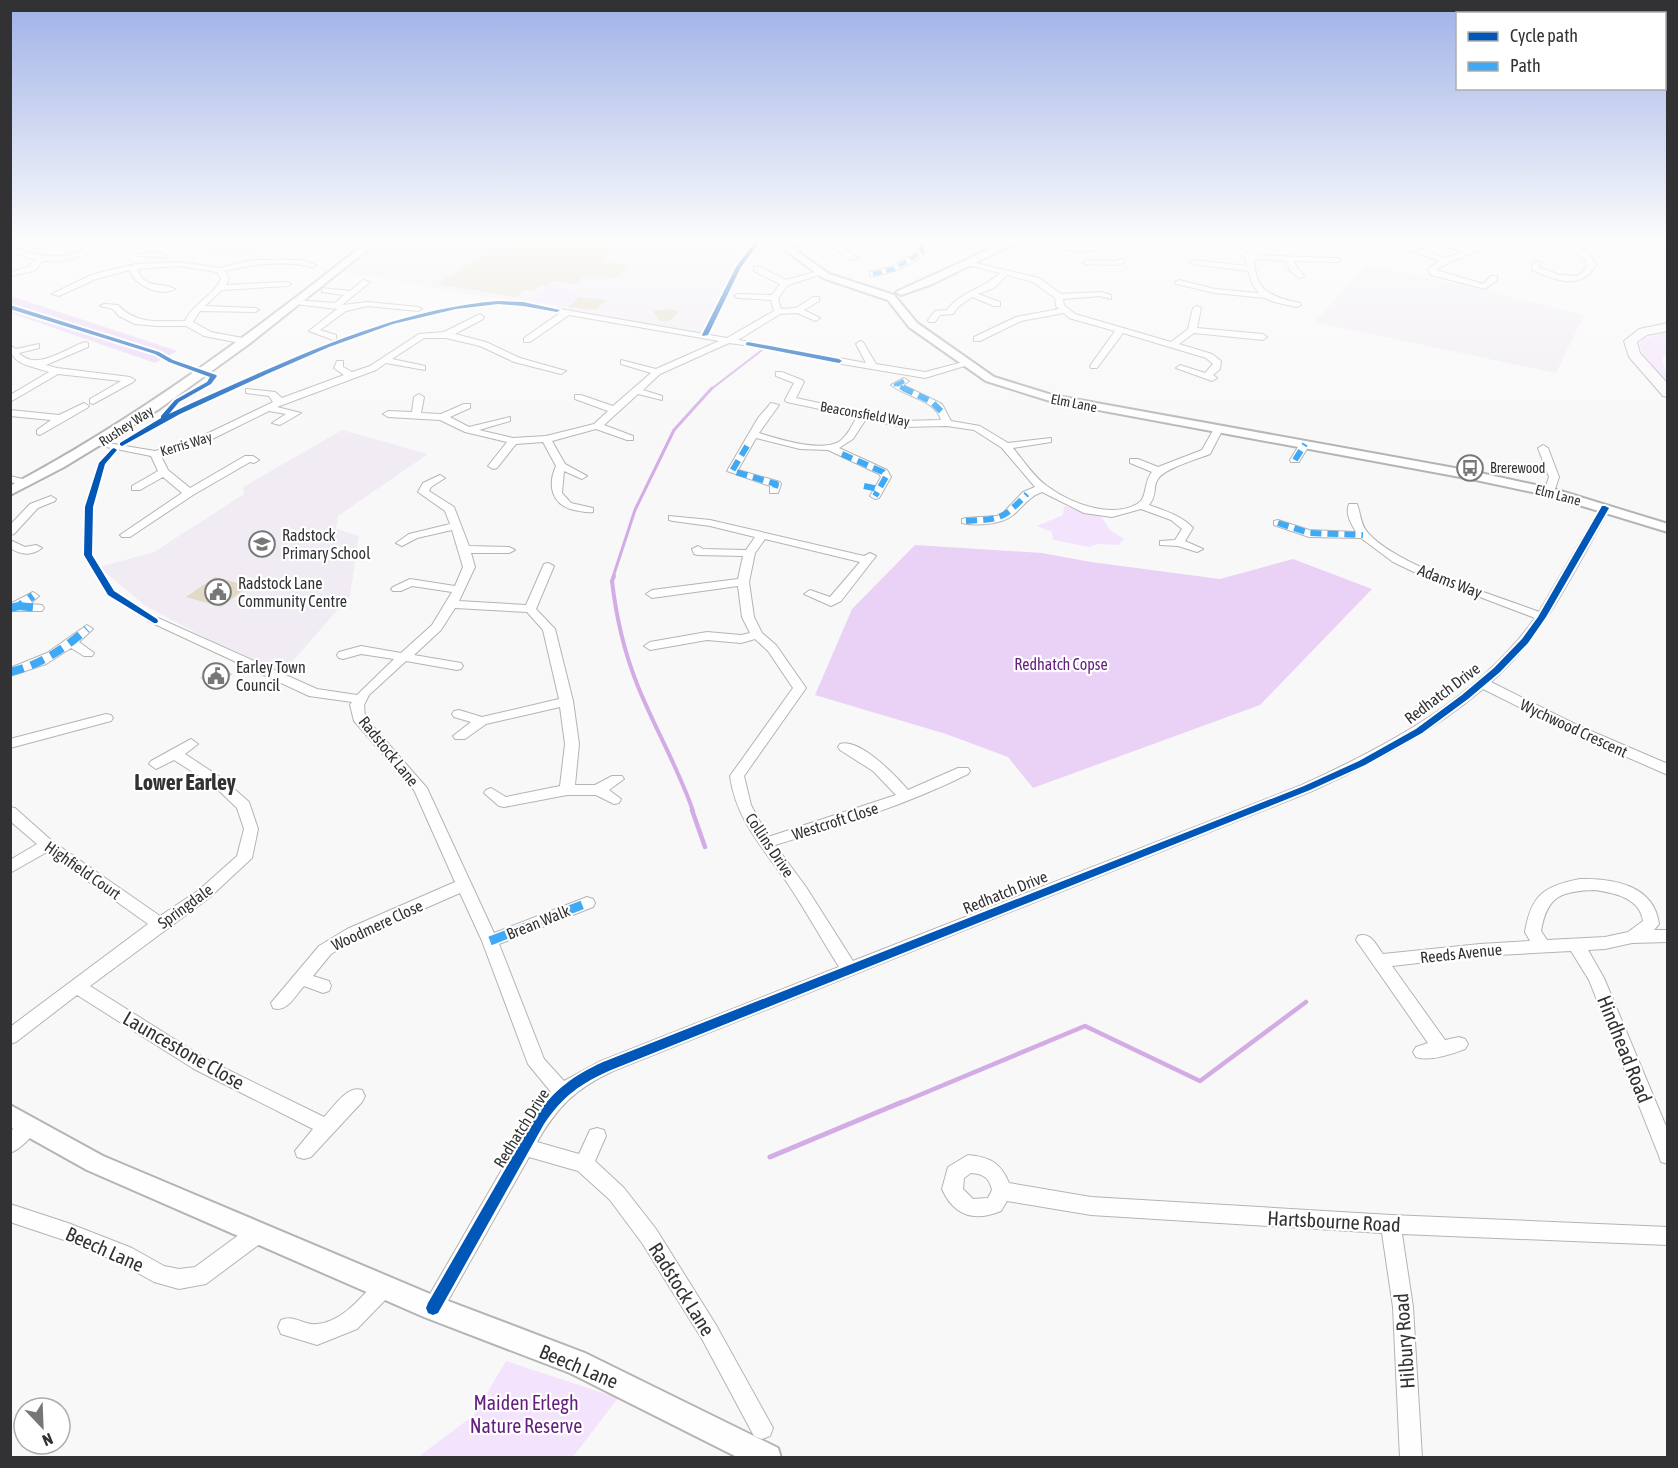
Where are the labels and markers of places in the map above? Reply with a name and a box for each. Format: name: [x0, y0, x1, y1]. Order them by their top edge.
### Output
bus stop icon: Brerewood: [1455, 453, 1485, 483]
place label: Brerewood: [1490, 460, 1545, 476]
place label: Radstock Primary School: [282, 526, 371, 563]
school or university icon: Radstock Primary School: [247, 529, 277, 559]
place label: Radstock Lane Community Centre: [238, 574, 347, 611]
public building icon: Radstock Lane Community Centre: [203, 577, 233, 607]
place label: Earley Town Council: [236, 658, 306, 694]
public building icon: Earley Town Council: [201, 661, 231, 691]

